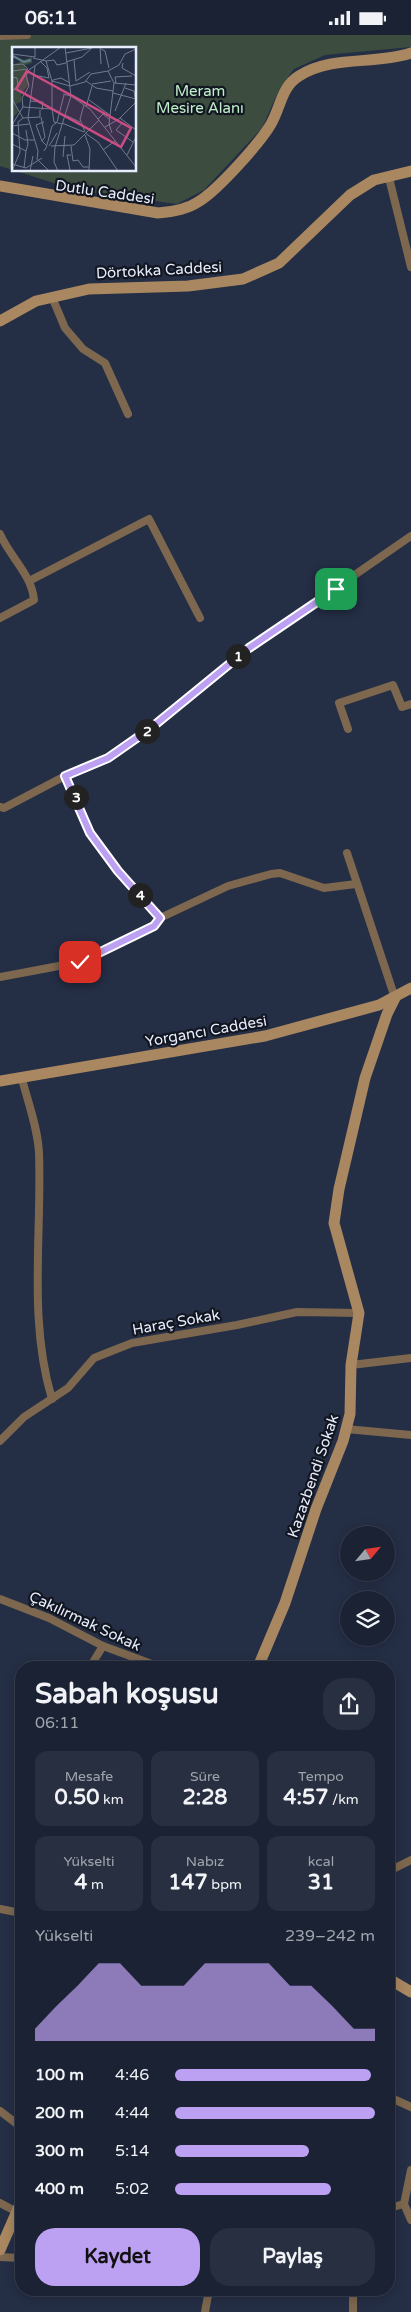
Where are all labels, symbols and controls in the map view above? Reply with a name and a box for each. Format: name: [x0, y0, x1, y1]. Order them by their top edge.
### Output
text: 06:11: [25, 7, 78, 29]
inset map: [12, 47, 136, 171]
park label: Meram Mesire Alanı: [156, 82, 244, 117]
street label: Dutlu Caddesi: [54, 176, 156, 208]
street label: Dörtokka Caddesi: [95, 258, 223, 282]
pin: [315, 568, 357, 610]
icon: arrive: [322, 575, 350, 603]
pin: 1: [226, 643, 250, 669]
text: 1: [234, 648, 243, 665]
pin: 2: [134, 719, 160, 743]
text: 2: [143, 723, 152, 740]
pin: 3: [64, 785, 88, 809]
text: 3: [72, 789, 81, 806]
pin: 4: [128, 883, 152, 907]
text: 4: [136, 887, 145, 904]
pin: [59, 941, 101, 983]
icon: check: [66, 948, 94, 976]
street label: Yorgancı Caddesi: [144, 1011, 268, 1051]
street label: Haraç Sokak: [131, 1305, 221, 1339]
street label: Kazazbendi Sokak: [283, 1412, 343, 1540]
north arrow: [340, 1526, 395, 1581]
map controls: [340, 1526, 395, 1646]
street label: Çakılırmak Sokak: [26, 1587, 144, 1655]
button: layers: [340, 1591, 395, 1646]
text: Sabah koşusu: [35, 1677, 219, 1711]
button: share: [323, 1678, 375, 1730]
text: 06:11: [35, 1713, 79, 1733]
text: Mesafe: [65, 1768, 113, 1785]
text: Süre: [190, 1768, 220, 1785]
text: Tempo: [298, 1768, 344, 1785]
text: 0.50: [54, 1785, 99, 1810]
text: 2:28: [182, 1785, 228, 1810]
text: 4:57: [283, 1785, 328, 1810]
text: km: [99, 1791, 124, 1808]
text: /km: [328, 1791, 359, 1808]
text: Yükselti: [63, 1853, 115, 1870]
text: Nabız: [186, 1853, 224, 1870]
text: kcal: [308, 1853, 334, 1870]
text: 4: [74, 1870, 87, 1895]
text: 147: [168, 1870, 208, 1895]
text: 31: [308, 1870, 334, 1895]
text: m: [87, 1876, 104, 1893]
text: bpm: [208, 1876, 242, 1893]
text: Yükselti: [35, 1926, 93, 1946]
text: 239–242 m: [285, 1926, 375, 1946]
text: 100 m: [35, 2065, 84, 2085]
text: 4:46: [115, 2065, 149, 2085]
text: 200 m: [35, 2103, 84, 2123]
text: 4:44: [115, 2103, 149, 2123]
text: 300 m: [35, 2141, 84, 2161]
text: 5:14: [115, 2141, 149, 2161]
text: 400 m: [35, 2179, 84, 2199]
text: 5:02: [115, 2179, 149, 2199]
button: Kaydet: [35, 2228, 200, 2286]
button: Paylaş: [210, 2228, 375, 2286]

